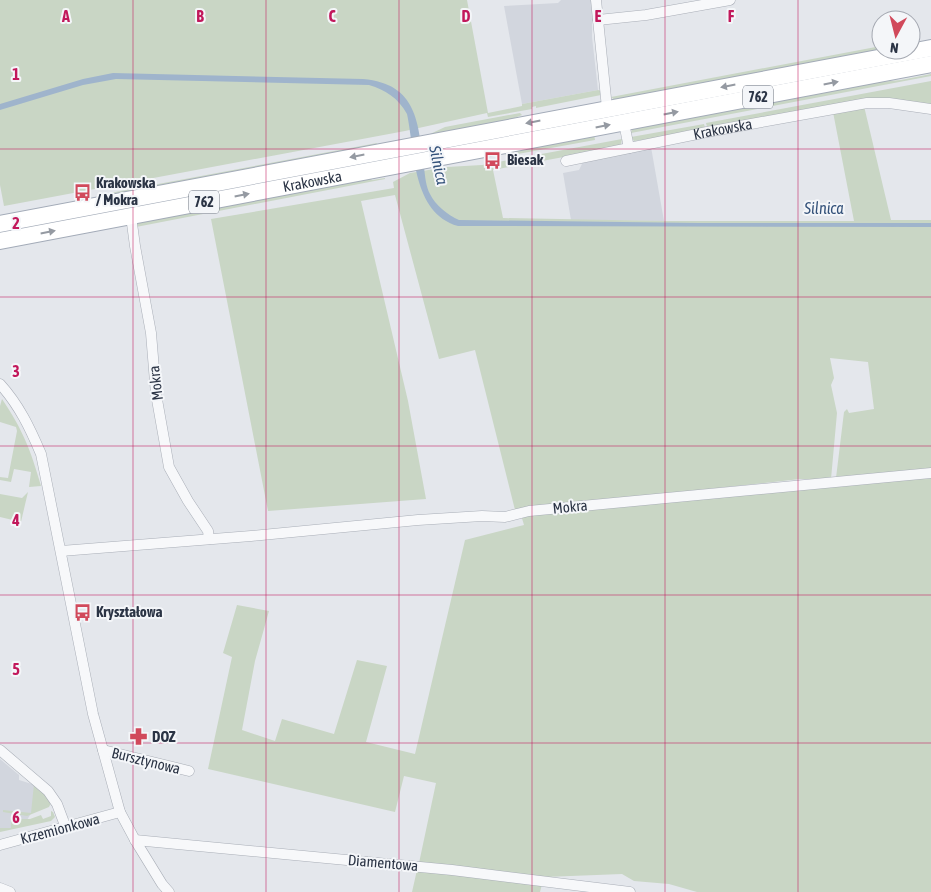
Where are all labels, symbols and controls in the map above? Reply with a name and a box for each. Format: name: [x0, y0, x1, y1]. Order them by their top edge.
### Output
text: A: [61, 7, 70, 25]
text: B: [196, 7, 204, 25]
text: C: [328, 7, 336, 25]
text: D: [462, 7, 471, 25]
text: E: [595, 7, 602, 25]
text: F: [728, 7, 735, 25]
north arrow: [871, 10, 921, 60]
text: N: [889, 39, 899, 56]
text: 1: [12, 65, 20, 83]
one-way arrow: [824, 79, 840, 87]
one-way arrow: [720, 82, 736, 90]
road number: 762: [743, 85, 773, 108]
one-way arrow: [664, 109, 680, 117]
street label: Krakowska: [692, 115, 754, 143]
one-way arrow: [525, 119, 541, 127]
one-way arrow: [596, 122, 612, 130]
water label: Silnica: [426, 143, 452, 187]
bus stop icon: Biesak: [483, 150, 503, 170]
place label: Biesak: [507, 151, 544, 168]
one-way arrow: [349, 152, 365, 160]
street label: Krakowska: [281, 167, 343, 195]
place label: Krakowska / Mokra: [96, 174, 156, 208]
bus stop icon: Krakowska / Mokra: [72, 182, 92, 202]
road number: 762: [189, 190, 219, 213]
one-way arrow: [234, 190, 250, 198]
water label: Silnica: [803, 199, 844, 217]
text: 2: [12, 214, 20, 232]
one-way arrow: [40, 227, 56, 235]
text: 3: [12, 362, 20, 380]
street label: Mokra: [145, 365, 166, 401]
street label: Mokra: [552, 496, 588, 517]
text: 4: [11, 511, 20, 529]
bus stop icon: Kryształowa: [72, 602, 92, 622]
place label: Kryształowa: [96, 603, 162, 620]
text: 5: [12, 660, 20, 678]
pharmacy icon: DOZ: [128, 727, 148, 747]
place label: DOZ: [152, 728, 176, 745]
street label: Bursztynowa: [110, 744, 182, 777]
text: 6: [12, 808, 20, 826]
street label: Krzemionkowa: [18, 810, 101, 847]
street label: Diamentowa: [347, 851, 419, 874]

